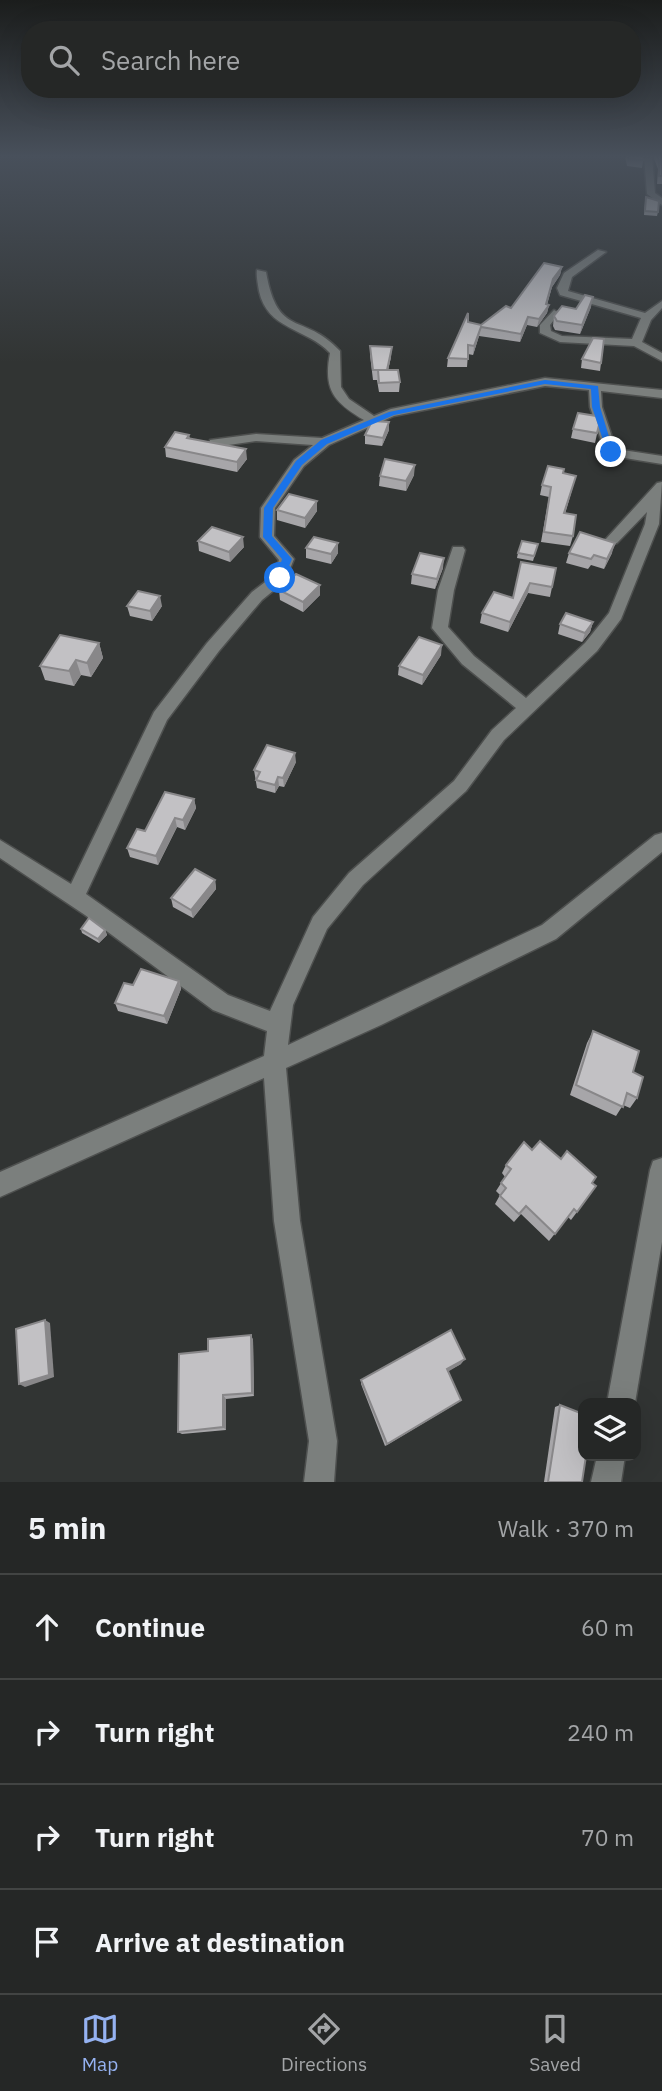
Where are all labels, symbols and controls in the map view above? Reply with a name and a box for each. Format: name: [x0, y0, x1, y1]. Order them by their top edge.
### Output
search box: [21, 21, 641, 98]
icon: search: [45, 41, 83, 79]
text: Search here: [101, 43, 240, 77]
route end: [595, 436, 626, 467]
route start: [264, 562, 295, 593]
map controls: [578, 1398, 641, 1461]
button: layers: [578, 1398, 641, 1461]
text: 5 min: [28, 1508, 106, 1547]
text: Walk · 370 m: [498, 1513, 634, 1543]
icon: ahead: [28, 1608, 66, 1646]
text: Continue: [95, 1610, 205, 1644]
text: 60 m: [581, 1612, 634, 1642]
icon: right: [28, 1713, 66, 1751]
text: Turn right: [95, 1715, 214, 1749]
text: 240 m: [567, 1717, 634, 1747]
icon: right: [28, 1818, 66, 1856]
text: Turn right: [95, 1820, 214, 1854]
text: 70 m: [581, 1822, 634, 1852]
icon: arrive: [28, 1923, 66, 1961]
text: Arrive at destination: [95, 1925, 345, 1959]
tab: Map: [81, 2010, 119, 2076]
tab: Directions: [281, 2010, 367, 2076]
tab: Saved: [529, 2010, 581, 2076]

